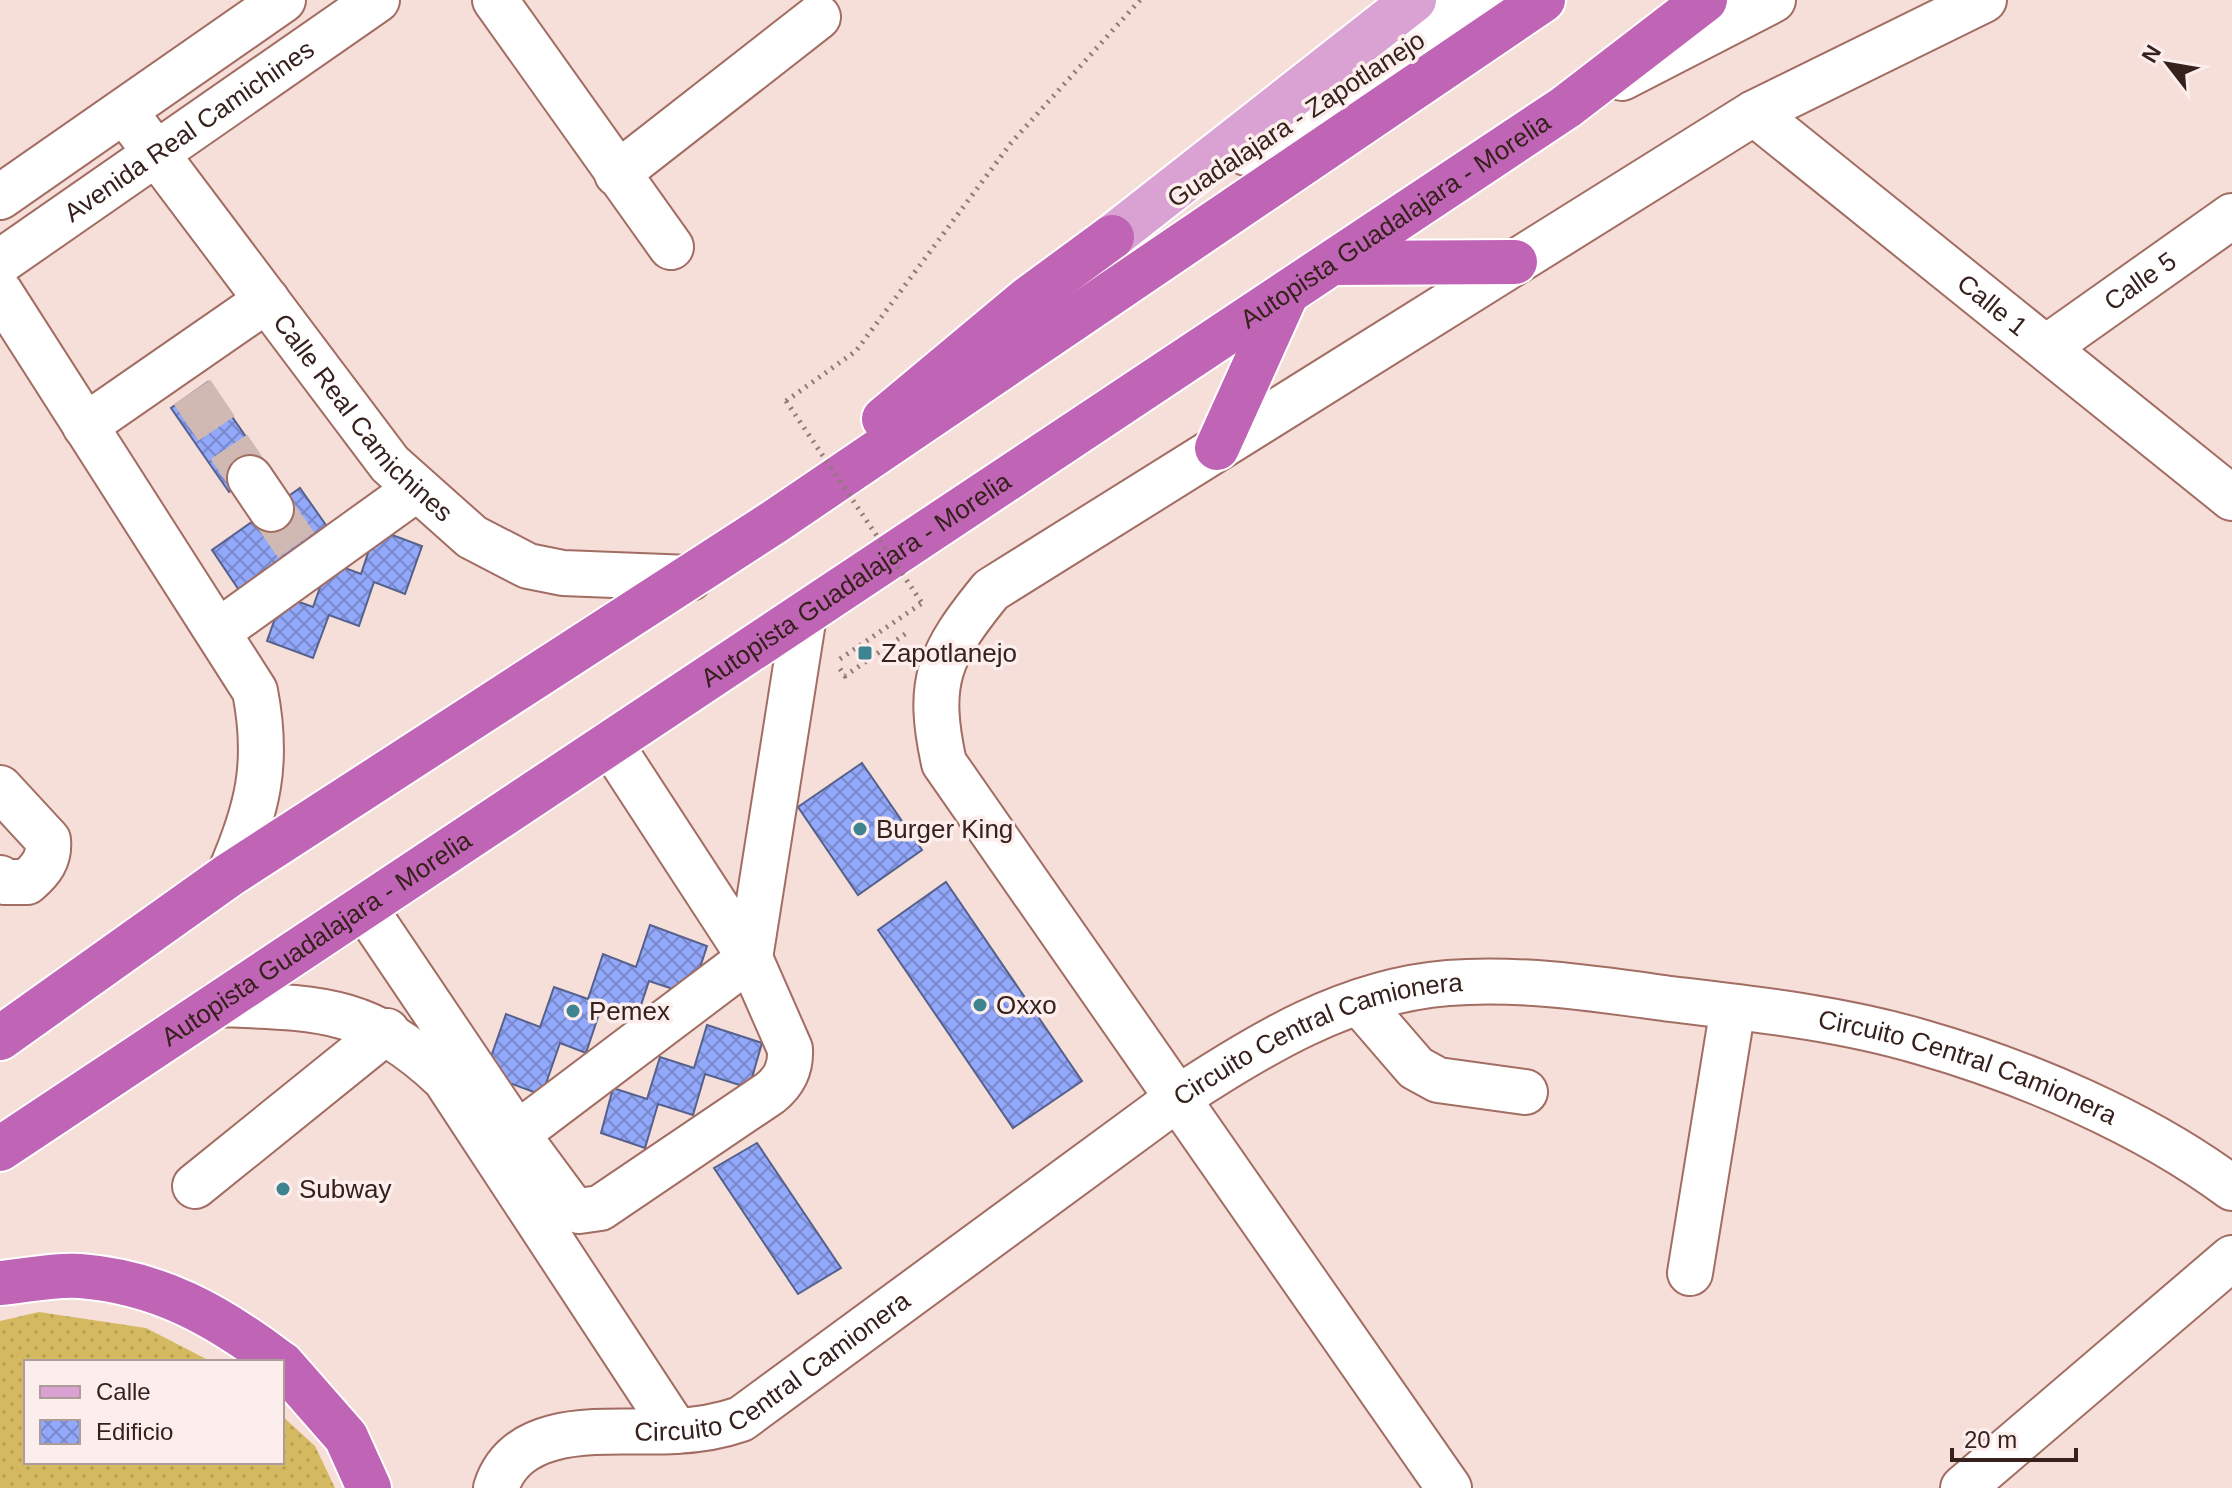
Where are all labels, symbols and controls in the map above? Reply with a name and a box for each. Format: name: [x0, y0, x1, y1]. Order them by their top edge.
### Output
north arrow: [2128, 24, 2208, 104]
street label: Guadalajara - Zapotlanejo: [1162, 25, 1430, 213]
street label: Avenida Real Camichines: [58, 34, 320, 228]
text: N: [2136, 41, 2166, 67]
street label: Autopista Guadalajara - Morelia: [1235, 106, 1556, 334]
street label: Calle 5: [2098, 245, 2182, 317]
street label: Calle 1: [1951, 268, 2033, 342]
street label: Calle Real Camichines: [267, 308, 459, 528]
street label: Autopista Guadalajara - Morelia: [695, 465, 1017, 693]
place label: Zapotlanejo: [881, 638, 1017, 668]
marker: Zapotlanejo: [856, 644, 874, 662]
place label: Burger King: [876, 814, 1013, 844]
marker: Burger King: [851, 820, 869, 838]
street label: Autopista Guadalajara - Morelia: [156, 824, 477, 1052]
street label: Circuito Central Camionera: [1168, 967, 1464, 1112]
place label: Oxxo: [996, 990, 1057, 1020]
place label: Pemex: [589, 996, 670, 1026]
marker: Oxxo: [971, 996, 989, 1014]
marker: Pemex: [564, 1002, 582, 1020]
street label: Circuito Central Camionera: [1816, 1004, 2122, 1131]
place label: Subway: [299, 1174, 392, 1204]
marker: Subway: [274, 1180, 292, 1198]
street label: Circuito Central Camionera: [634, 1285, 916, 1447]
legend: [24, 1360, 284, 1464]
text: Calle: [96, 1378, 151, 1405]
scale bar: [1952, 1412, 2076, 1462]
text: Edificio: [96, 1418, 173, 1445]
text: 20 m: [1964, 1426, 2017, 1453]

